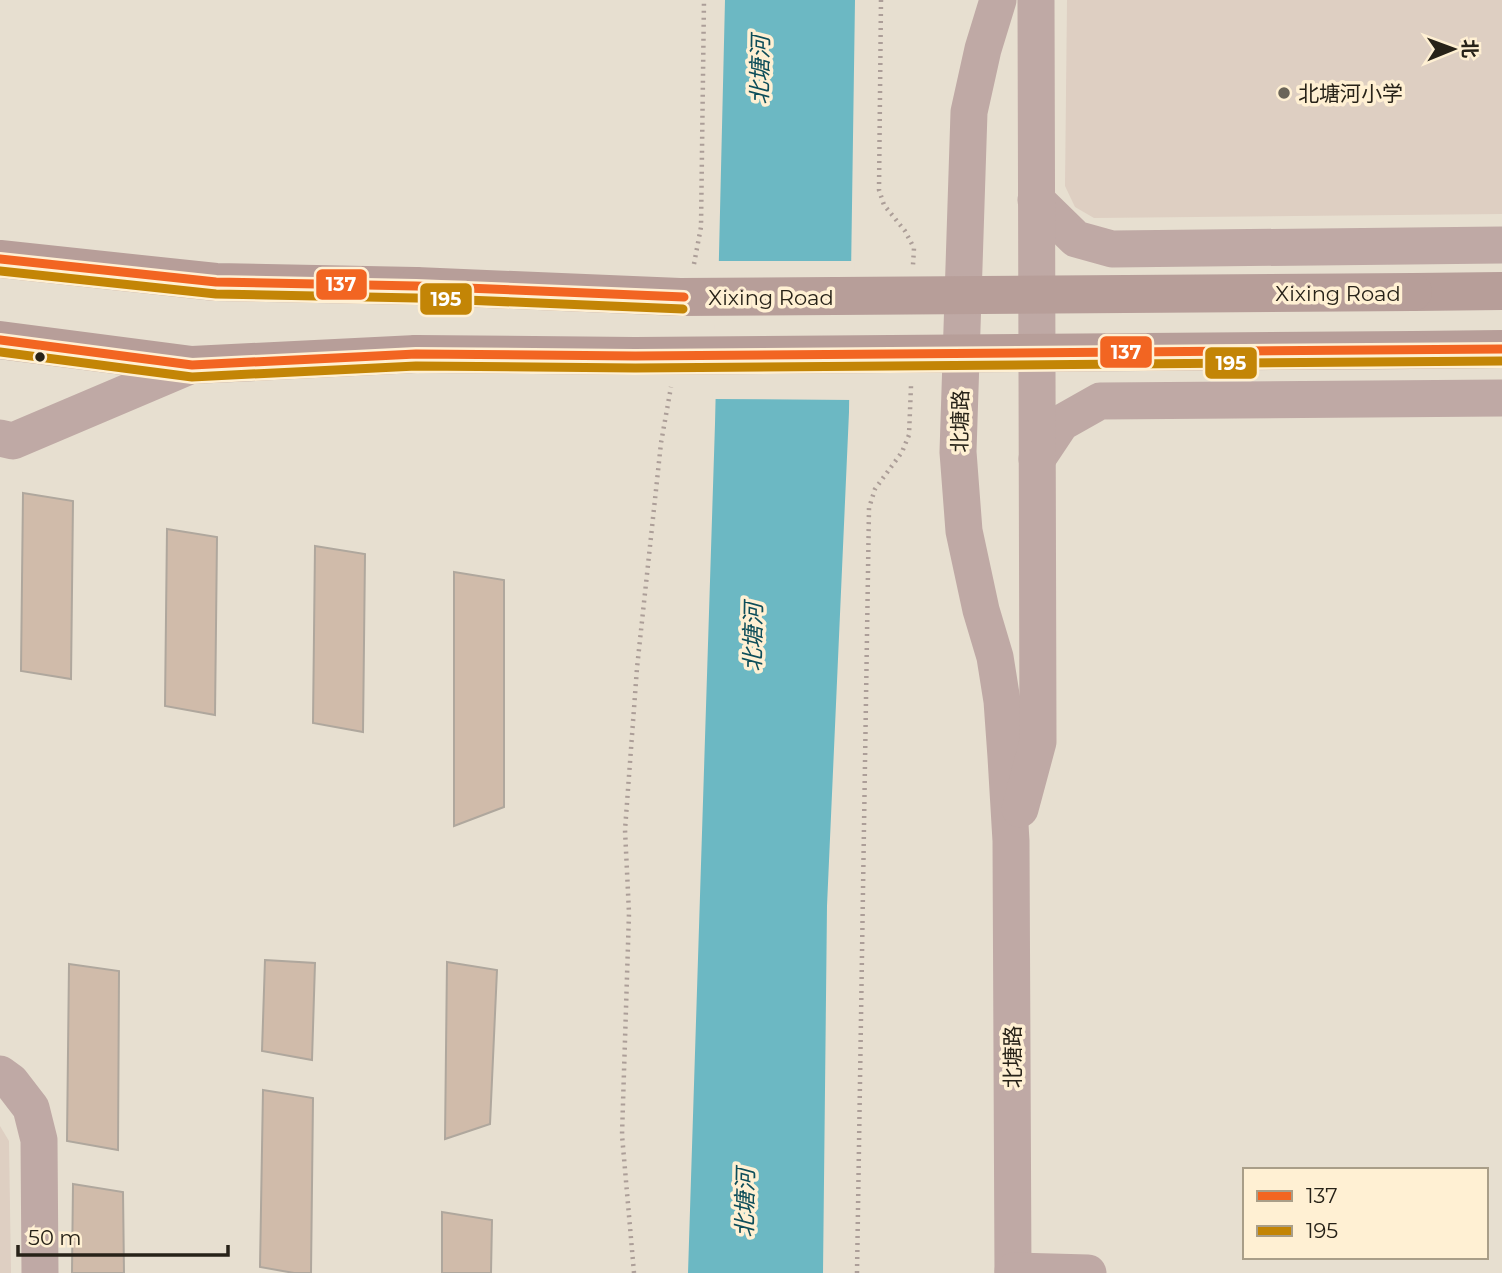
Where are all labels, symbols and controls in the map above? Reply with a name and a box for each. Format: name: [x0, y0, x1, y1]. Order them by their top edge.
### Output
north arrow: [1418, 14, 1488, 84]
water label: 北塘河: [745, 31, 775, 105]
text: 北: [1458, 39, 1481, 58]
place label: 北塘河小学: [1298, 81, 1403, 106]
marker: 北塘河小学: [1276, 85, 1292, 101]
line badge: 137: [315, 268, 368, 301]
text: 137: [326, 273, 356, 296]
street label: Xixing Road: [1275, 281, 1401, 306]
line badge: 195: [419, 282, 473, 316]
street label: Xixing Road: [708, 285, 834, 310]
text: 195: [431, 288, 461, 311]
line badge: 137: [1099, 335, 1153, 369]
text: 137: [1111, 341, 1141, 364]
line badge: 195: [1204, 346, 1258, 380]
unlabelled marker: [33, 350, 47, 364]
text: 195: [1216, 352, 1246, 375]
street label: 北塘路: [947, 389, 973, 453]
water label: 北塘河: [738, 598, 768, 672]
street label: 北塘路: [1000, 1026, 1025, 1089]
water label: 北塘河: [730, 1164, 760, 1238]
legend: [1243, 1168, 1488, 1259]
text: 137: [1306, 1183, 1338, 1208]
scale bar: [18, 1214, 228, 1258]
text: 195: [1306, 1218, 1338, 1243]
text: 50 m: [28, 1225, 82, 1250]

